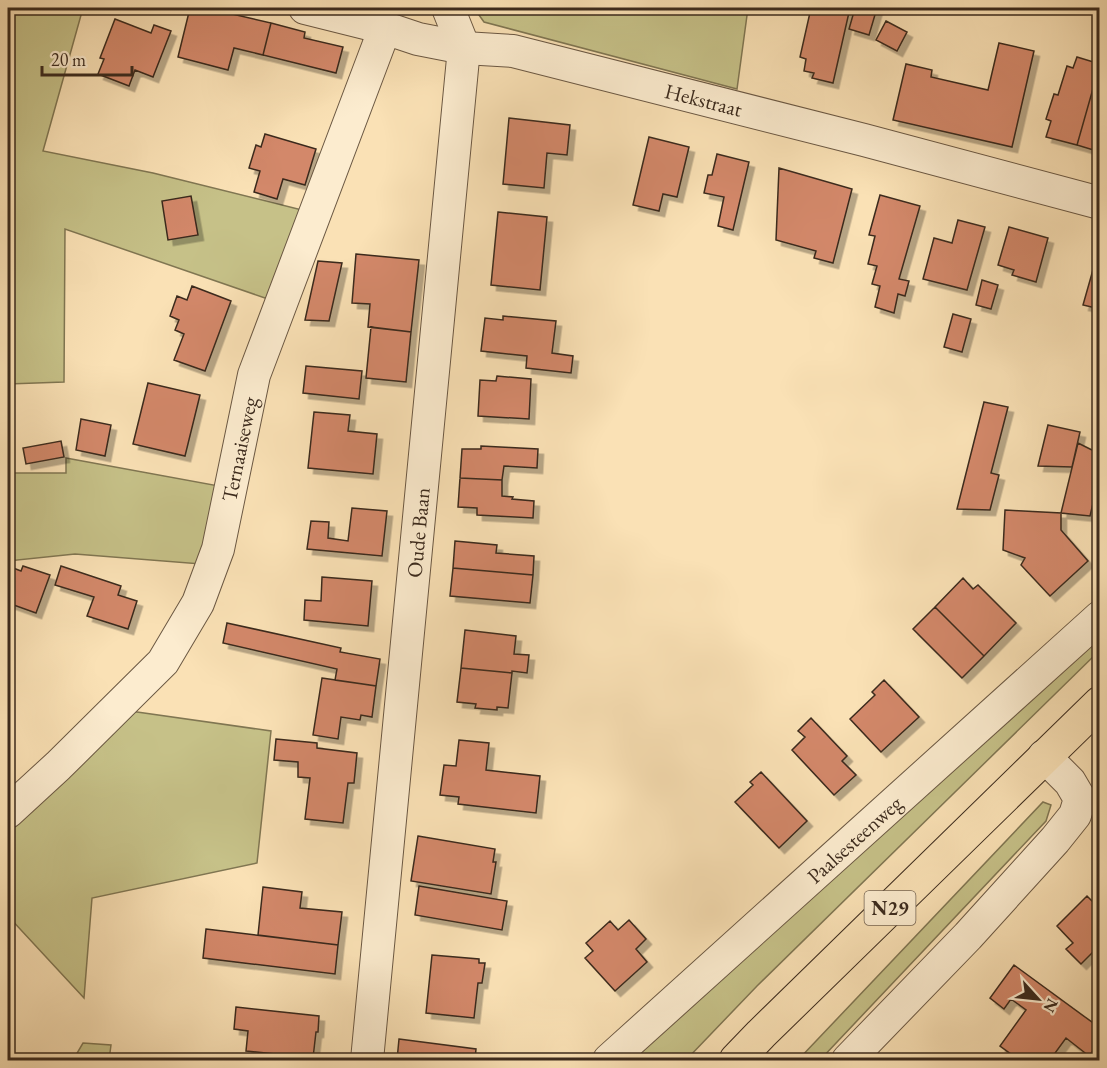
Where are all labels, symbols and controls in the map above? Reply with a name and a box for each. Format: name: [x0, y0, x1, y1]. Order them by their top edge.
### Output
scale bar: [42, 39, 132, 77]
text: 20 m: [51, 48, 86, 71]
street label: Hekstraat: [662, 77, 746, 122]
street label: Ternaaiseweg: [215, 393, 263, 504]
street label: Oude Baan: [400, 486, 435, 579]
street label: Paalsesteenweg: [801, 789, 908, 889]
road number: N29: [864, 891, 916, 925]
north arrow: [1008, 969, 1068, 1029]
text: N: [1039, 995, 1063, 1016]

